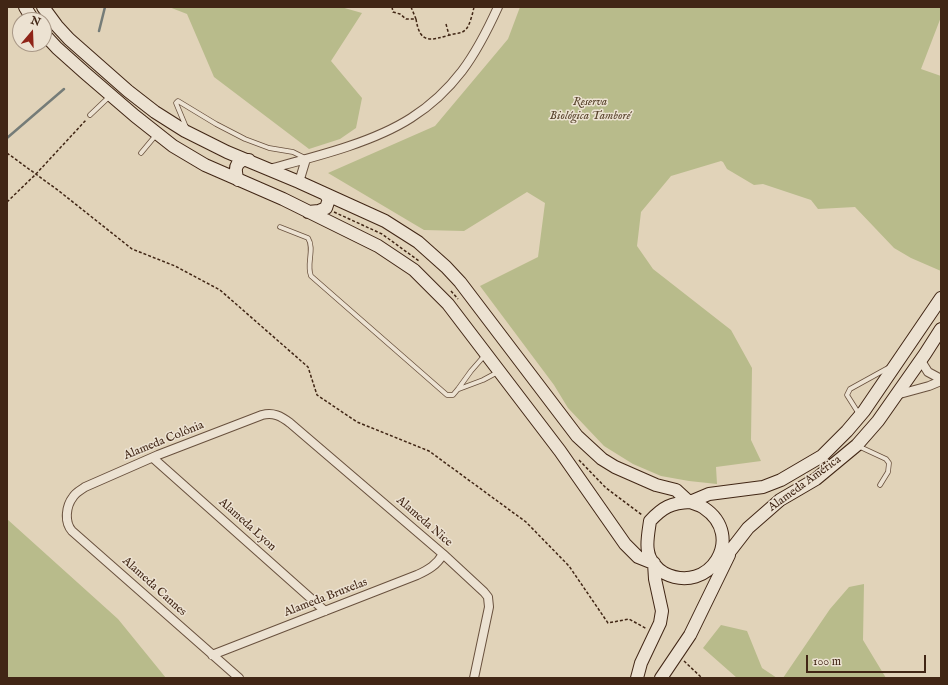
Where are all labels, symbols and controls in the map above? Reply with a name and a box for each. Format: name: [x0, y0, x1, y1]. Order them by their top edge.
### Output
north arrow: [12, 12, 52, 52]
text: N: [29, 13, 42, 30]
park label: Reserva Biológica Tamboré: [550, 96, 630, 124]
street label: Alameda Colônia: [122, 418, 206, 464]
street label: Alameda América: [766, 453, 844, 515]
street label: Alameda Nice: [393, 494, 455, 550]
street label: Alameda Lyon: [215, 495, 279, 555]
street label: Alameda Cannes: [119, 554, 189, 620]
street label: Alameda Bruxelas: [282, 576, 370, 620]
scale bar: [808, 647, 928, 673]
text: 100 m: [813, 654, 841, 669]

